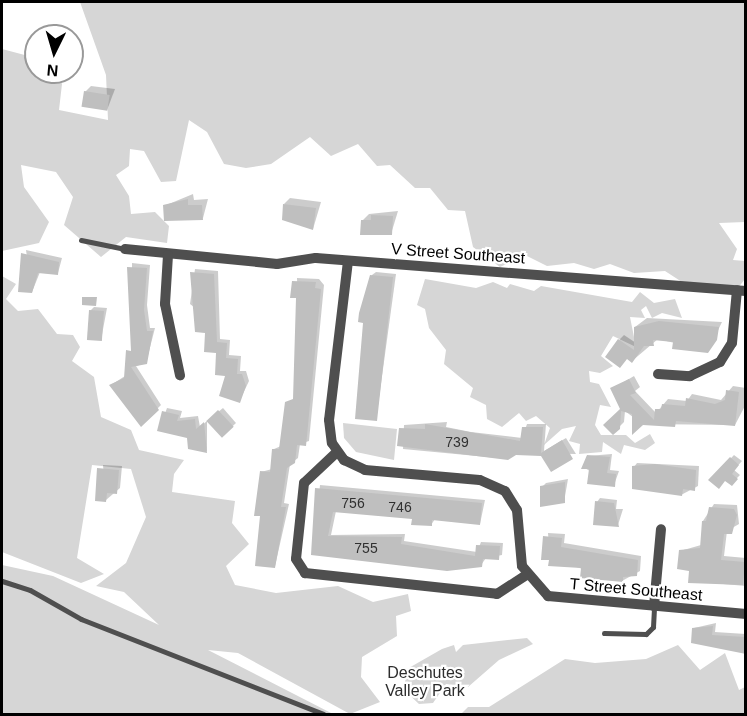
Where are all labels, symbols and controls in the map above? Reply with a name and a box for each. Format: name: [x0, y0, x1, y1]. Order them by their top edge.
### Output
north arrow: [24, 24, 84, 84]
text: N: [46, 61, 59, 79]
street label: V Street Southeast: [390, 240, 526, 268]
house number: 739: [445, 434, 469, 450]
house number: 756: [341, 495, 365, 511]
house number: 746: [388, 499, 412, 515]
house number: 755: [354, 540, 378, 556]
street label: T Street Southeast: [569, 575, 703, 605]
park label: Deschutes Valley Park: [385, 663, 465, 701]

